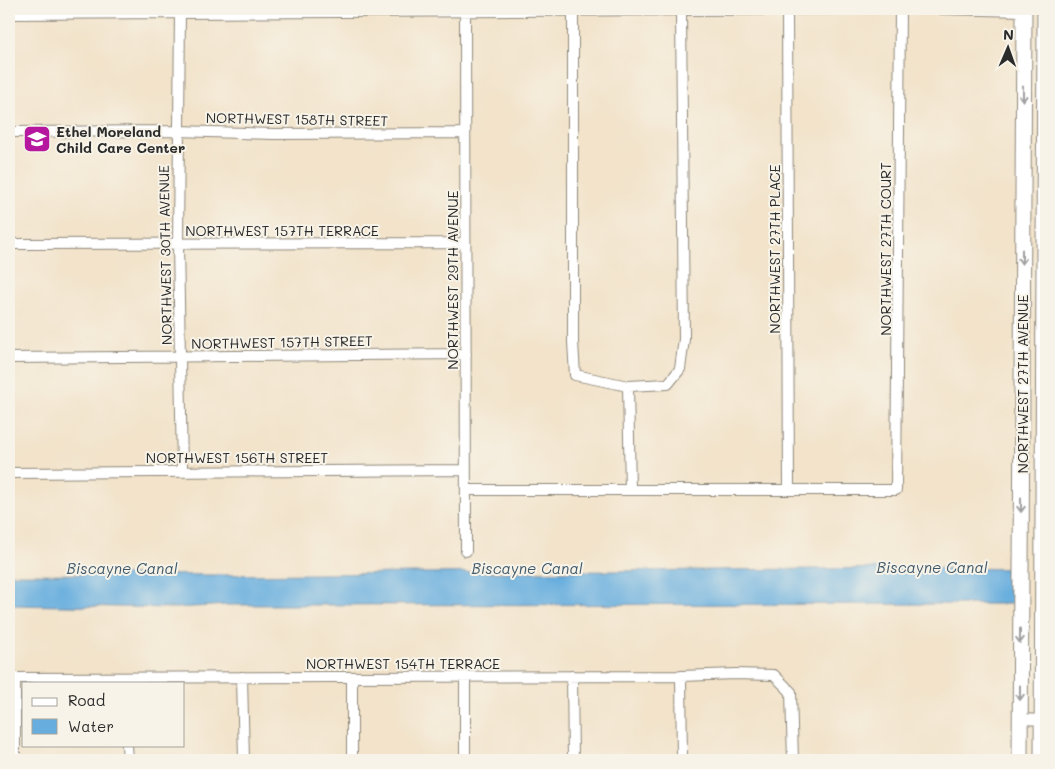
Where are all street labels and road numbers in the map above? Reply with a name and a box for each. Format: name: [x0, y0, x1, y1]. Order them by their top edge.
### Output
street label: NORTHWEST 158TH STREET: [206, 108, 388, 130]
street label: NORTHWEST 27TH COURT: [876, 162, 895, 336]
street label: NORTHWEST 27TH PLACE: [765, 164, 784, 334]
street label: NORTHWEST 30TH AVENUE: [154, 165, 176, 345]
street label: NORTHWEST 29TH AVENUE: [443, 190, 462, 370]
street label: NORTHWEST 157TH TERRACE: [185, 221, 379, 240]
street label: NORTHWEST 27TH AVENUE: [1013, 295, 1032, 473]
street label: NORTHWEST 157TH STREET: [191, 331, 373, 353]
street label: NORTHWEST 156TH STREET: [146, 448, 328, 467]
street label: NORTHWEST 154TH TERRACE: [306, 654, 500, 673]

